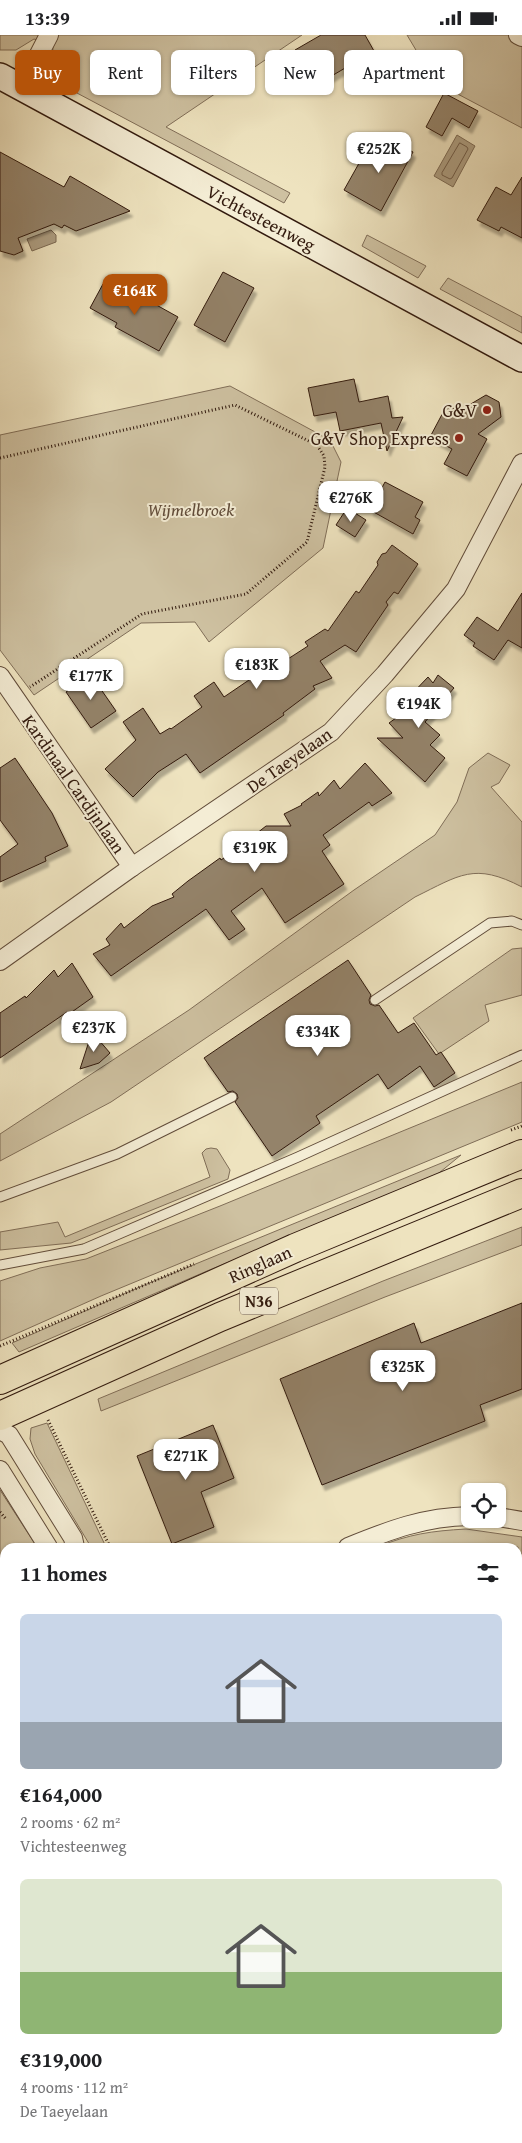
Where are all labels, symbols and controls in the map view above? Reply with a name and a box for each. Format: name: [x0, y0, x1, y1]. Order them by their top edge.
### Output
text: 13:39: [25, 4, 70, 32]
chip: Buy: [15, 50, 80, 95]
chip: Rent: [90, 50, 161, 95]
chip: Filters: [171, 50, 255, 95]
chip: New: [265, 50, 334, 95]
chip: Apartment: [344, 50, 463, 95]
pin: €252K: [344, 131, 414, 174]
text: €252K: [357, 136, 401, 160]
street label: Vichtesteenweg: [202, 178, 320, 258]
pin: €164K: [100, 273, 170, 316]
text: €164K: [113, 278, 157, 302]
place label: G&V: [442, 397, 477, 424]
marker: G&V: [481, 404, 493, 416]
place label: G&V Shop Express: [311, 425, 449, 452]
marker: G&V Shop Express: [453, 432, 465, 444]
pin: €276K: [316, 481, 386, 523]
text: €276K: [329, 485, 373, 509]
park label: Wijmelbroek: [148, 496, 235, 523]
pin: €183K: [222, 647, 292, 690]
text: €183K: [235, 652, 279, 676]
pin: €177K: [56, 659, 126, 701]
text: €177K: [69, 663, 113, 687]
pin: €194K: [384, 687, 454, 729]
text: €194K: [397, 691, 441, 715]
street label: Kardinaal Cardijnlaan: [16, 709, 132, 859]
street label: De Taeyelaan: [241, 721, 337, 799]
pin: €319K: [220, 831, 290, 873]
text: €319K: [233, 835, 277, 859]
pin: €237K: [59, 1011, 129, 1053]
text: €237K: [72, 1015, 116, 1039]
pin: €334K: [283, 1015, 353, 1057]
text: €334K: [296, 1019, 340, 1043]
street label: Ringlaan: [224, 1238, 296, 1290]
road number: N36: [240, 1287, 278, 1315]
pin: €325K: [368, 1349, 438, 1392]
text: €325K: [381, 1354, 425, 1378]
pin: €271K: [151, 1439, 221, 1481]
text: €271K: [164, 1443, 208, 1467]
map controls: [461, 1483, 506, 1528]
button: locate: [461, 1483, 506, 1528]
text: 11 homes: [20, 1558, 107, 1589]
icon: filters: [474, 1559, 502, 1587]
icon: home: [216, 1646, 306, 1736]
text: €164,000: [20, 1779, 102, 1810]
text: 2 rooms · 62 m²: [20, 1810, 120, 1834]
text: Vichtesteenweg: [20, 1834, 126, 1858]
icon: home: [216, 1911, 306, 2001]
text: €319,000: [20, 2044, 102, 2075]
text: 4 rooms · 112 m²: [20, 2075, 128, 2099]
text: De Taeyelaan: [20, 2099, 108, 2123]

